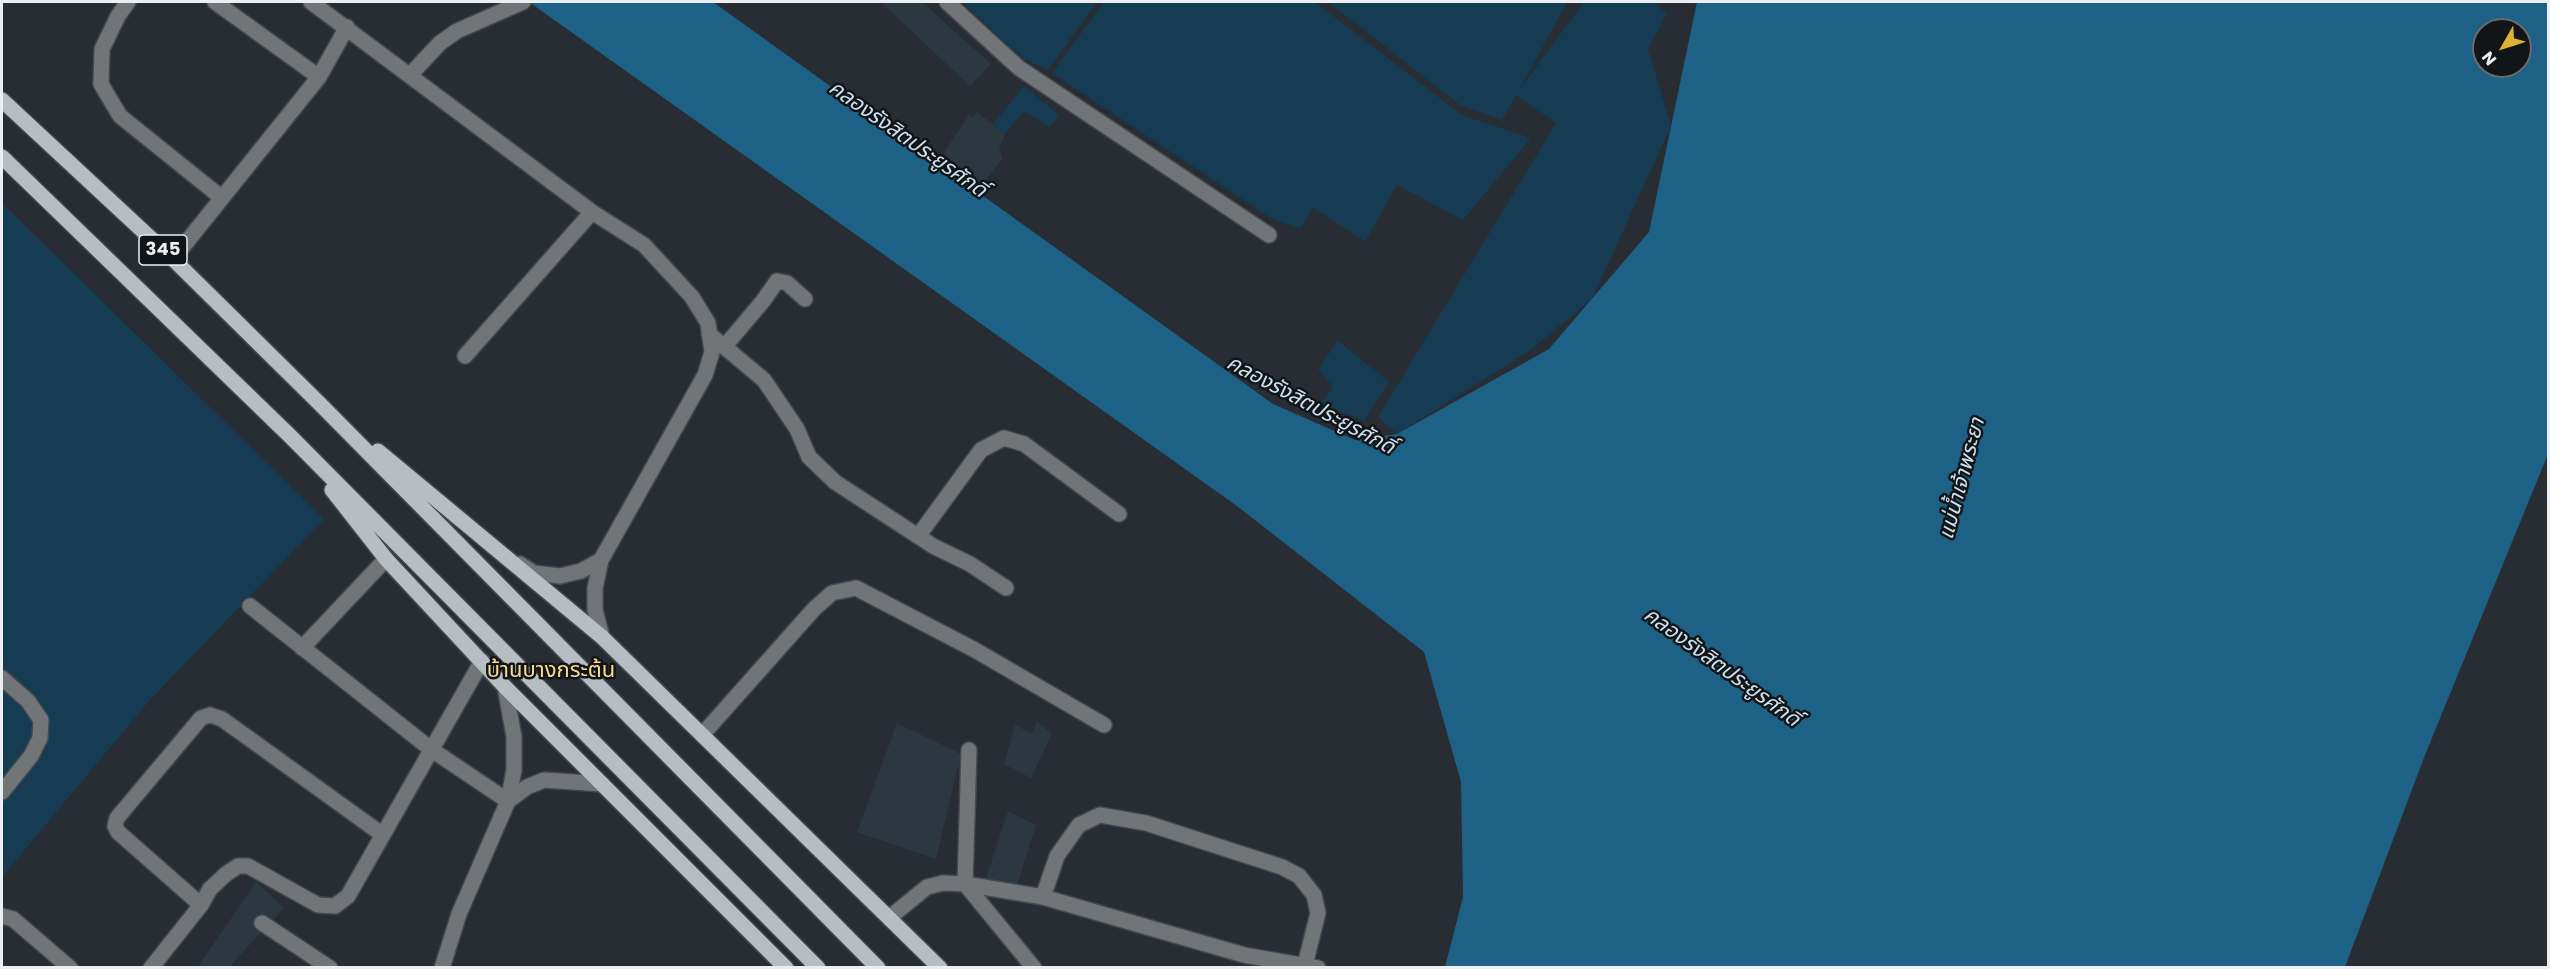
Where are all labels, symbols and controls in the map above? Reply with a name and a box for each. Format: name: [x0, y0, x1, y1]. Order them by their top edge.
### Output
north arrow: [2472, 18, 2532, 78]
text: N: [2476, 46, 2502, 70]
water label: คลองรังสิตประยูรศักดิ์: [823, 76, 991, 204]
road number: 345: [139, 235, 187, 265]
water label: คลองรังสิตประยูรศักดิ์: [1222, 351, 1398, 461]
water label: แม่น้ำเจ้าพระยา: [1935, 416, 1991, 542]
water label: คลองรังสิตประยูรศักดิ์: [1638, 603, 1804, 733]
district label: บ้านบางกระต้น: [487, 658, 615, 684]

